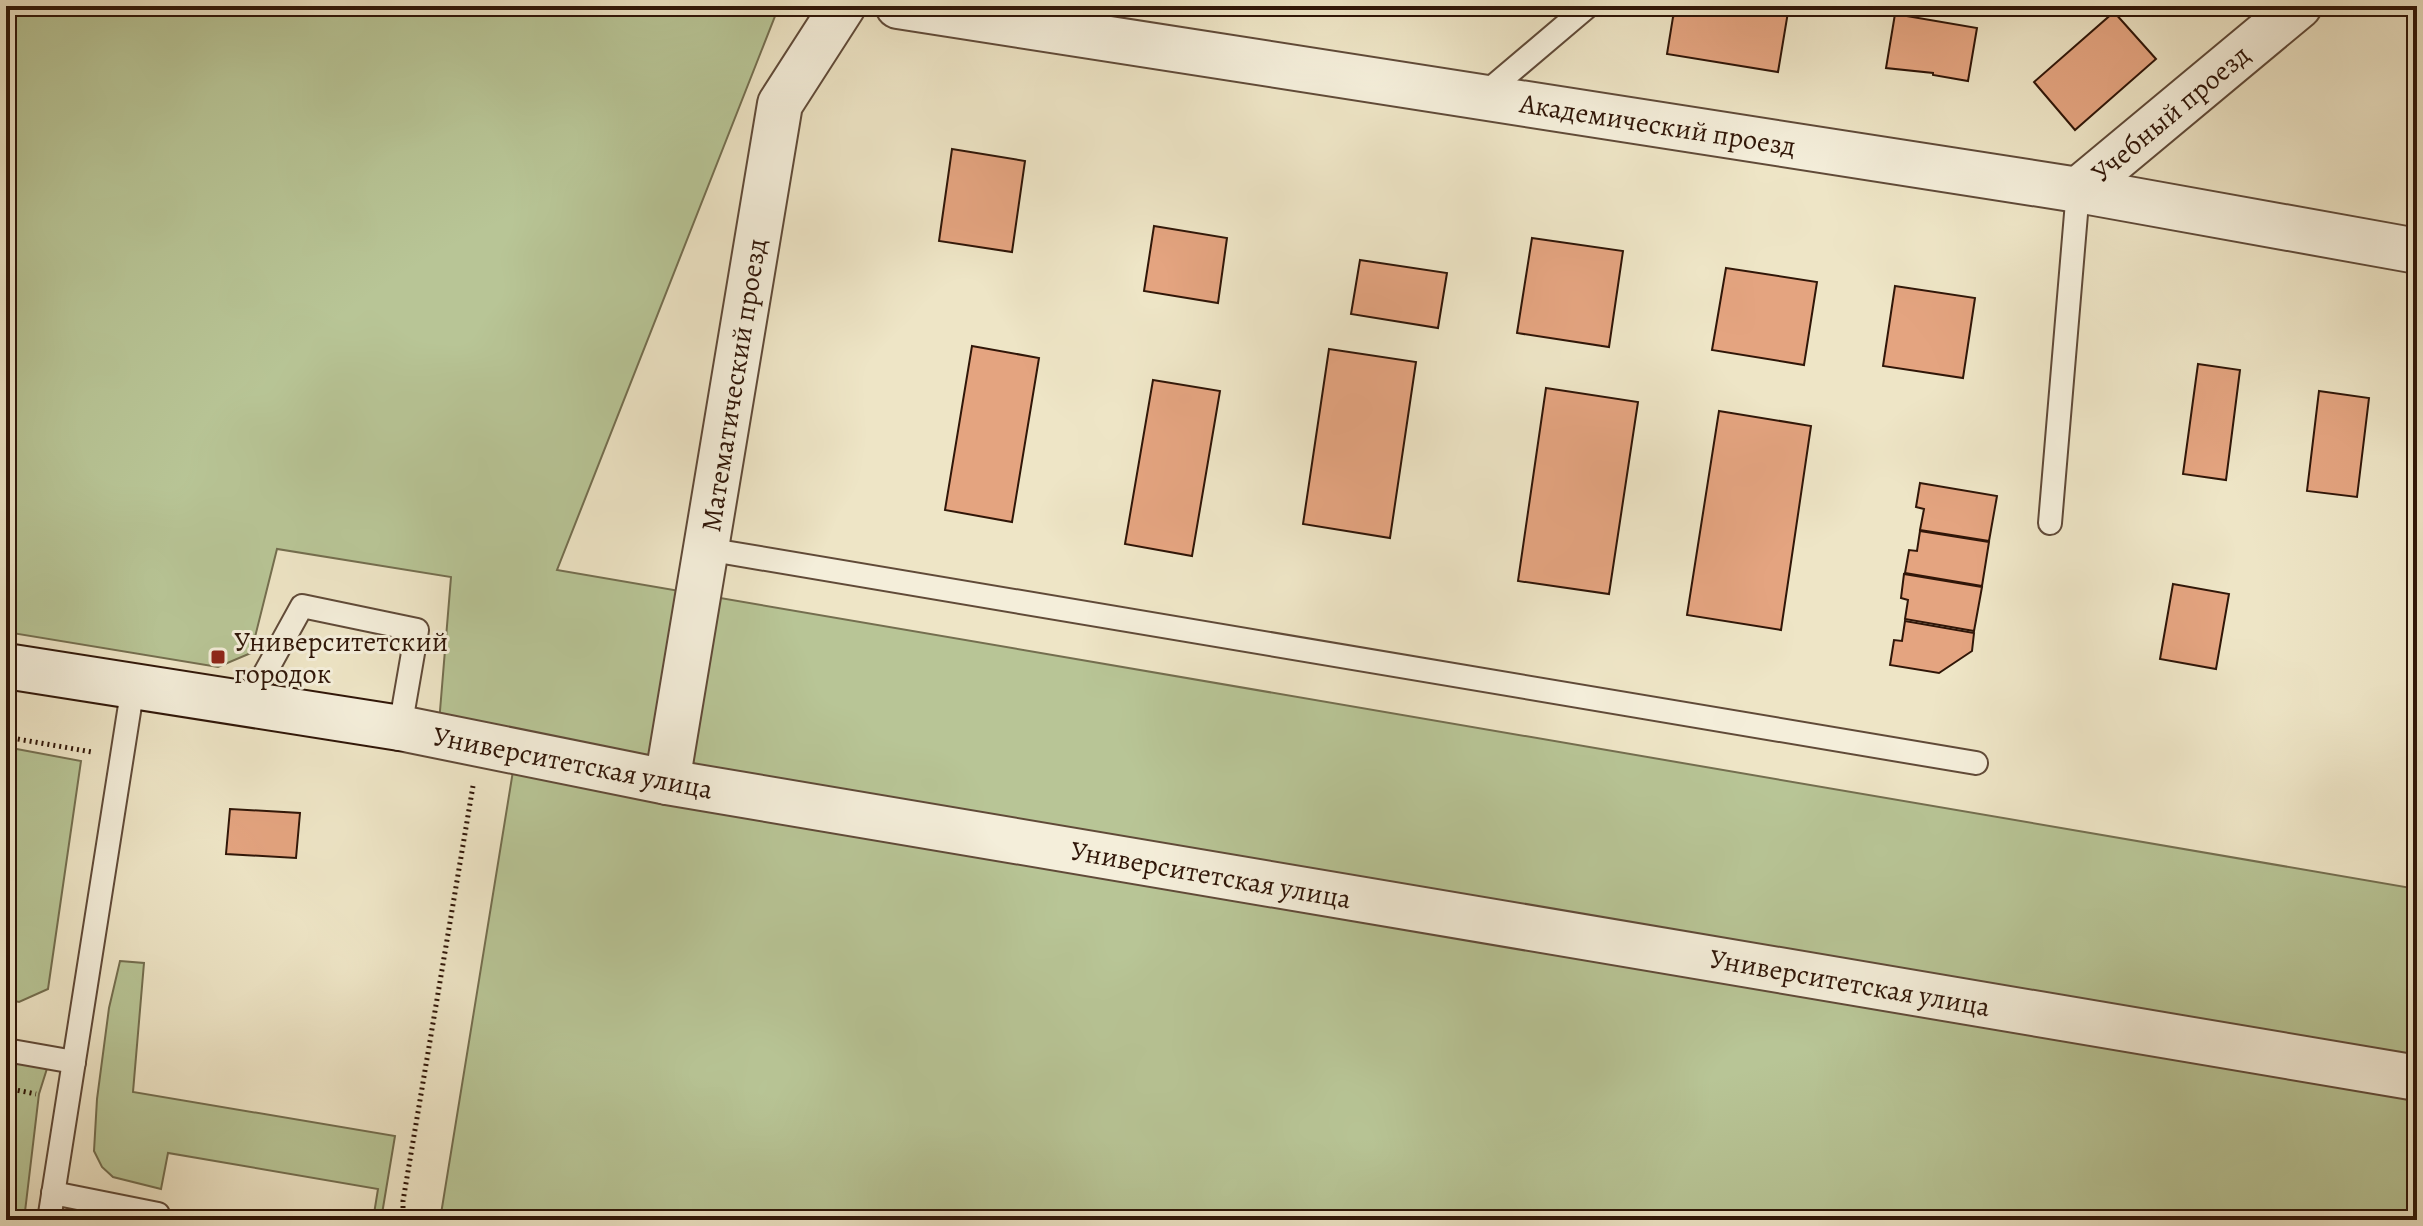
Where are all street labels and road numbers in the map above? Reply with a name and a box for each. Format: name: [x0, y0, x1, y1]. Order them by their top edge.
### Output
street label: Учебный проезд: [2083, 36, 2258, 191]
street label: Академический проезд: [1516, 84, 1799, 166]
street label: Математический проезд: [692, 236, 776, 535]
street label: Университетская улица: [430, 717, 716, 809]
street label: Университетская улица: [1068, 832, 1354, 918]
street label: Университетская улица: [1707, 940, 1993, 1026]

